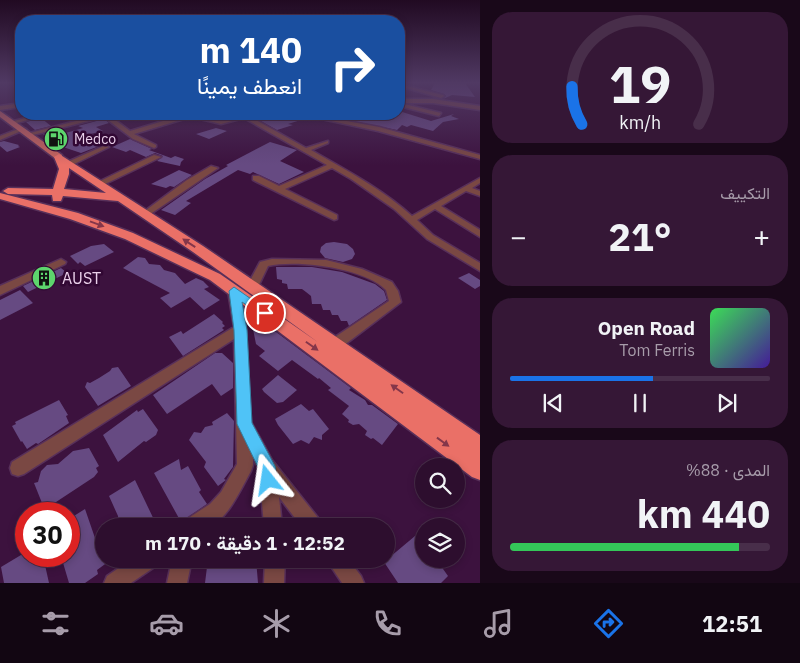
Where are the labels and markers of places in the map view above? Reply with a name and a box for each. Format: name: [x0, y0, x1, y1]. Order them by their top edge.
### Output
fuel station icon: Medco: [43, 126, 69, 152]
place label: Medco: [74, 130, 116, 148]
building icon: AUST: [31, 265, 57, 291]
place label: AUST: [62, 268, 101, 288]
pin: [244, 292, 286, 334]

